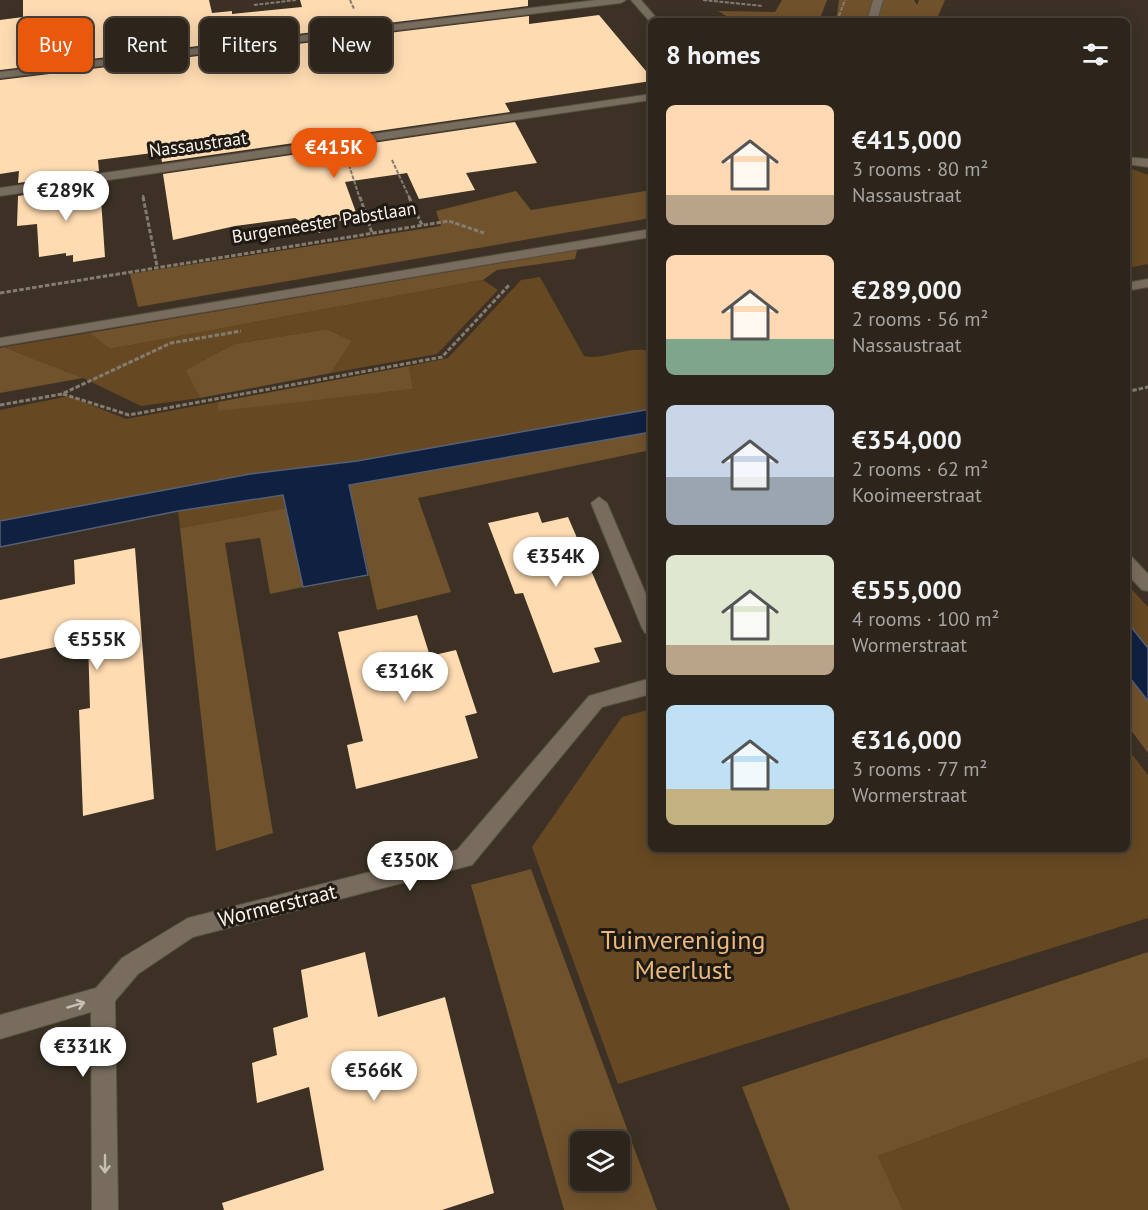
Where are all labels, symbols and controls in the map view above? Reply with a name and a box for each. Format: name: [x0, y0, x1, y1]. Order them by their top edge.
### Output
chip: Buy: [18, 18, 93, 72]
chip: Rent: [105, 18, 188, 72]
chip: Filters: [200, 18, 298, 72]
chip: New: [310, 18, 392, 72]
text: 8 homes: [666, 38, 761, 71]
icon: filters: [1079, 38, 1112, 71]
text: €415,000: [852, 123, 962, 156]
street label: Nassaustraat: [148, 126, 248, 162]
pin: €415K: [292, 128, 376, 179]
icon: home: [714, 129, 786, 201]
text: €415K: [305, 134, 363, 160]
text: 3 rooms · 80 m²: [852, 156, 988, 182]
pin: €289K: [24, 171, 108, 222]
text: €289K: [37, 177, 95, 203]
text: Nassaustraat: [852, 182, 962, 208]
street label: Burgemeester Pabstlaan: [230, 196, 418, 248]
text: €289,000: [852, 273, 962, 306]
icon: home: [714, 279, 786, 351]
text: 2 rooms · 56 m²: [852, 306, 988, 332]
text: Nassaustraat: [852, 332, 962, 358]
text: €354,000: [852, 423, 962, 456]
icon: home: [714, 429, 786, 501]
text: 2 rooms · 62 m²: [852, 456, 988, 482]
text: Kooimeerstraat: [852, 482, 982, 508]
pin: €354K: [514, 537, 598, 588]
text: €354K: [527, 543, 585, 569]
text: €555,000: [852, 573, 962, 606]
icon: home: [714, 579, 786, 651]
text: 4 rooms · 100 m²: [852, 606, 999, 632]
pin: €555K: [55, 620, 139, 671]
text: €555K: [68, 626, 126, 652]
text: Wormerstraat: [852, 632, 967, 658]
pin: €316K: [363, 652, 447, 703]
text: €316K: [376, 658, 434, 684]
text: €316,000: [852, 723, 962, 756]
icon: home: [714, 729, 786, 801]
text: 3 rooms · 77 m²: [852, 756, 987, 782]
text: Wormerstraat: [852, 782, 967, 808]
pin: €350K: [368, 841, 452, 892]
text: €350K: [381, 847, 439, 873]
street label: Wormerstraat: [215, 877, 339, 933]
park label: Tuinvereniging Meerlust: [601, 923, 765, 986]
one-way arrow: [66, 999, 85, 1010]
pin: €331K: [41, 1027, 125, 1078]
text: €331K: [54, 1033, 112, 1059]
pin: €566K: [332, 1051, 416, 1102]
text: €566K: [345, 1057, 403, 1083]
map controls: [570, 1131, 630, 1191]
button: layers: [570, 1131, 630, 1191]
one-way arrow: [99, 1153, 111, 1173]

